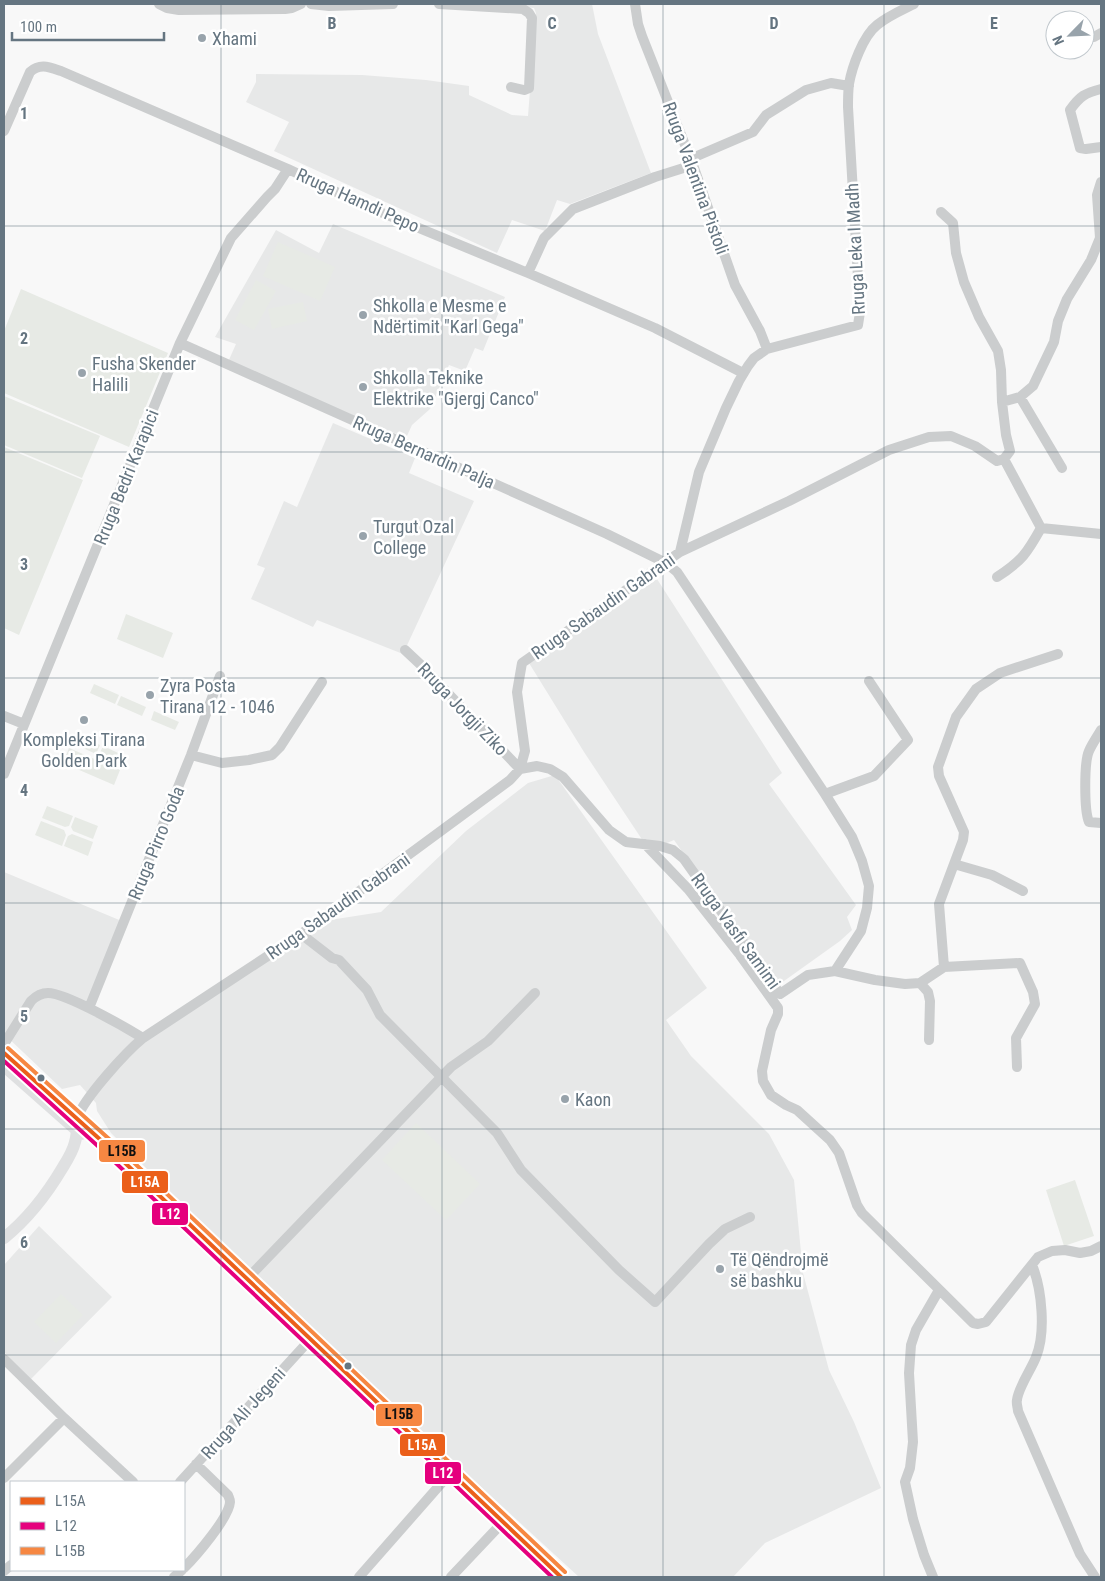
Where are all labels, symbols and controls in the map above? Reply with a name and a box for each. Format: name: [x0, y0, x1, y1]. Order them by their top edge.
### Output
scale bar: [12, 10, 165, 42]
north arrow: [1045, 10, 1095, 60]
text: B: [328, 14, 337, 33]
text: C: [547, 14, 557, 33]
text: D: [769, 14, 779, 33]
text: E: [990, 14, 998, 33]
text: 100 m: [20, 18, 57, 36]
place label: Xhami: [212, 28, 257, 49]
marker: Xhami: [196, 32, 208, 44]
text: N: [1049, 33, 1067, 47]
street label: Rruga Valentina Pistoli: [659, 99, 733, 257]
text: 1: [20, 104, 28, 123]
street label: Rruga Hamdi Pepo: [293, 164, 423, 236]
street label: Rruga Leka I Madh: [841, 183, 869, 315]
place label: Shkolla e Mesme e Ndërtimit "Karl Gega": [373, 295, 524, 337]
marker: Shkolla e Mesme e Ndërtimit "Karl Gega": [357, 309, 369, 321]
text: 2: [20, 329, 28, 348]
place label: Fusha Skender Halili: [92, 353, 197, 395]
marker: Fusha Skender Halili: [76, 367, 88, 379]
place label: Shkolla Teknike Elektrike "Gjergj Canco": [373, 367, 539, 409]
marker: Shkolla Teknike Elektrike "Gjergj Canco": [357, 381, 369, 393]
street label: Rruga Bedri Karapici: [89, 406, 163, 548]
street label: Rruga Bernardin Palja: [350, 411, 498, 493]
place label: Turgut Ozal College: [373, 516, 454, 558]
marker: Turgut Ozal College: [357, 530, 369, 542]
street label: Rruga Sabaudin Gabrani: [527, 549, 679, 663]
text: 3: [20, 555, 28, 574]
street label: Rruga Jorgji Ziko: [414, 658, 512, 760]
place label: Zyra Posta Tirana 12 - 1046: [160, 675, 275, 717]
marker: Zyra Posta Tirana 12 - 1046: [144, 689, 156, 701]
marker: Kompleksi Tirana Golden Park: [78, 714, 90, 726]
place label: Kompleksi Tirana Golden Park: [23, 729, 145, 771]
text: 4: [20, 781, 28, 800]
street label: Rruga Pirro Goda: [124, 783, 188, 903]
street label: Rruga Sabaudin Gabrani: [262, 849, 414, 963]
street label: Rruga Vasfi Samimi: [687, 869, 785, 993]
text: 5: [20, 1007, 28, 1026]
unlabelled marker: [36, 1073, 46, 1083]
place label: Kaon: [575, 1089, 611, 1110]
marker: Kaon: [559, 1093, 571, 1105]
line badge: L15B: [98, 1139, 146, 1163]
text: L15B: [108, 1143, 136, 1159]
line badge: L15A: [121, 1170, 169, 1194]
text: L15A: [130, 1174, 160, 1190]
line badge: L12: [151, 1202, 189, 1226]
text: L12: [160, 1206, 180, 1222]
text: 6: [20, 1233, 28, 1252]
place label: Të Qëndrojmë së bashku: [730, 1249, 828, 1291]
marker: Të Qëndrojmë së bashku: [714, 1263, 726, 1275]
unlabelled marker: [343, 1361, 353, 1371]
street label: Rruga Ali Jegeni: [197, 1363, 289, 1463]
line badge: L15B: [375, 1403, 423, 1427]
text: L15B: [385, 1406, 413, 1422]
line badge: L15A: [399, 1433, 446, 1457]
text: L15A: [407, 1437, 437, 1453]
line badge: L12: [424, 1461, 462, 1485]
text: L12: [433, 1465, 453, 1481]
legend: [10, 1481, 185, 1571]
text: L15A: [55, 1492, 86, 1510]
text: L12: [55, 1517, 77, 1535]
text: L15B: [55, 1542, 85, 1560]

